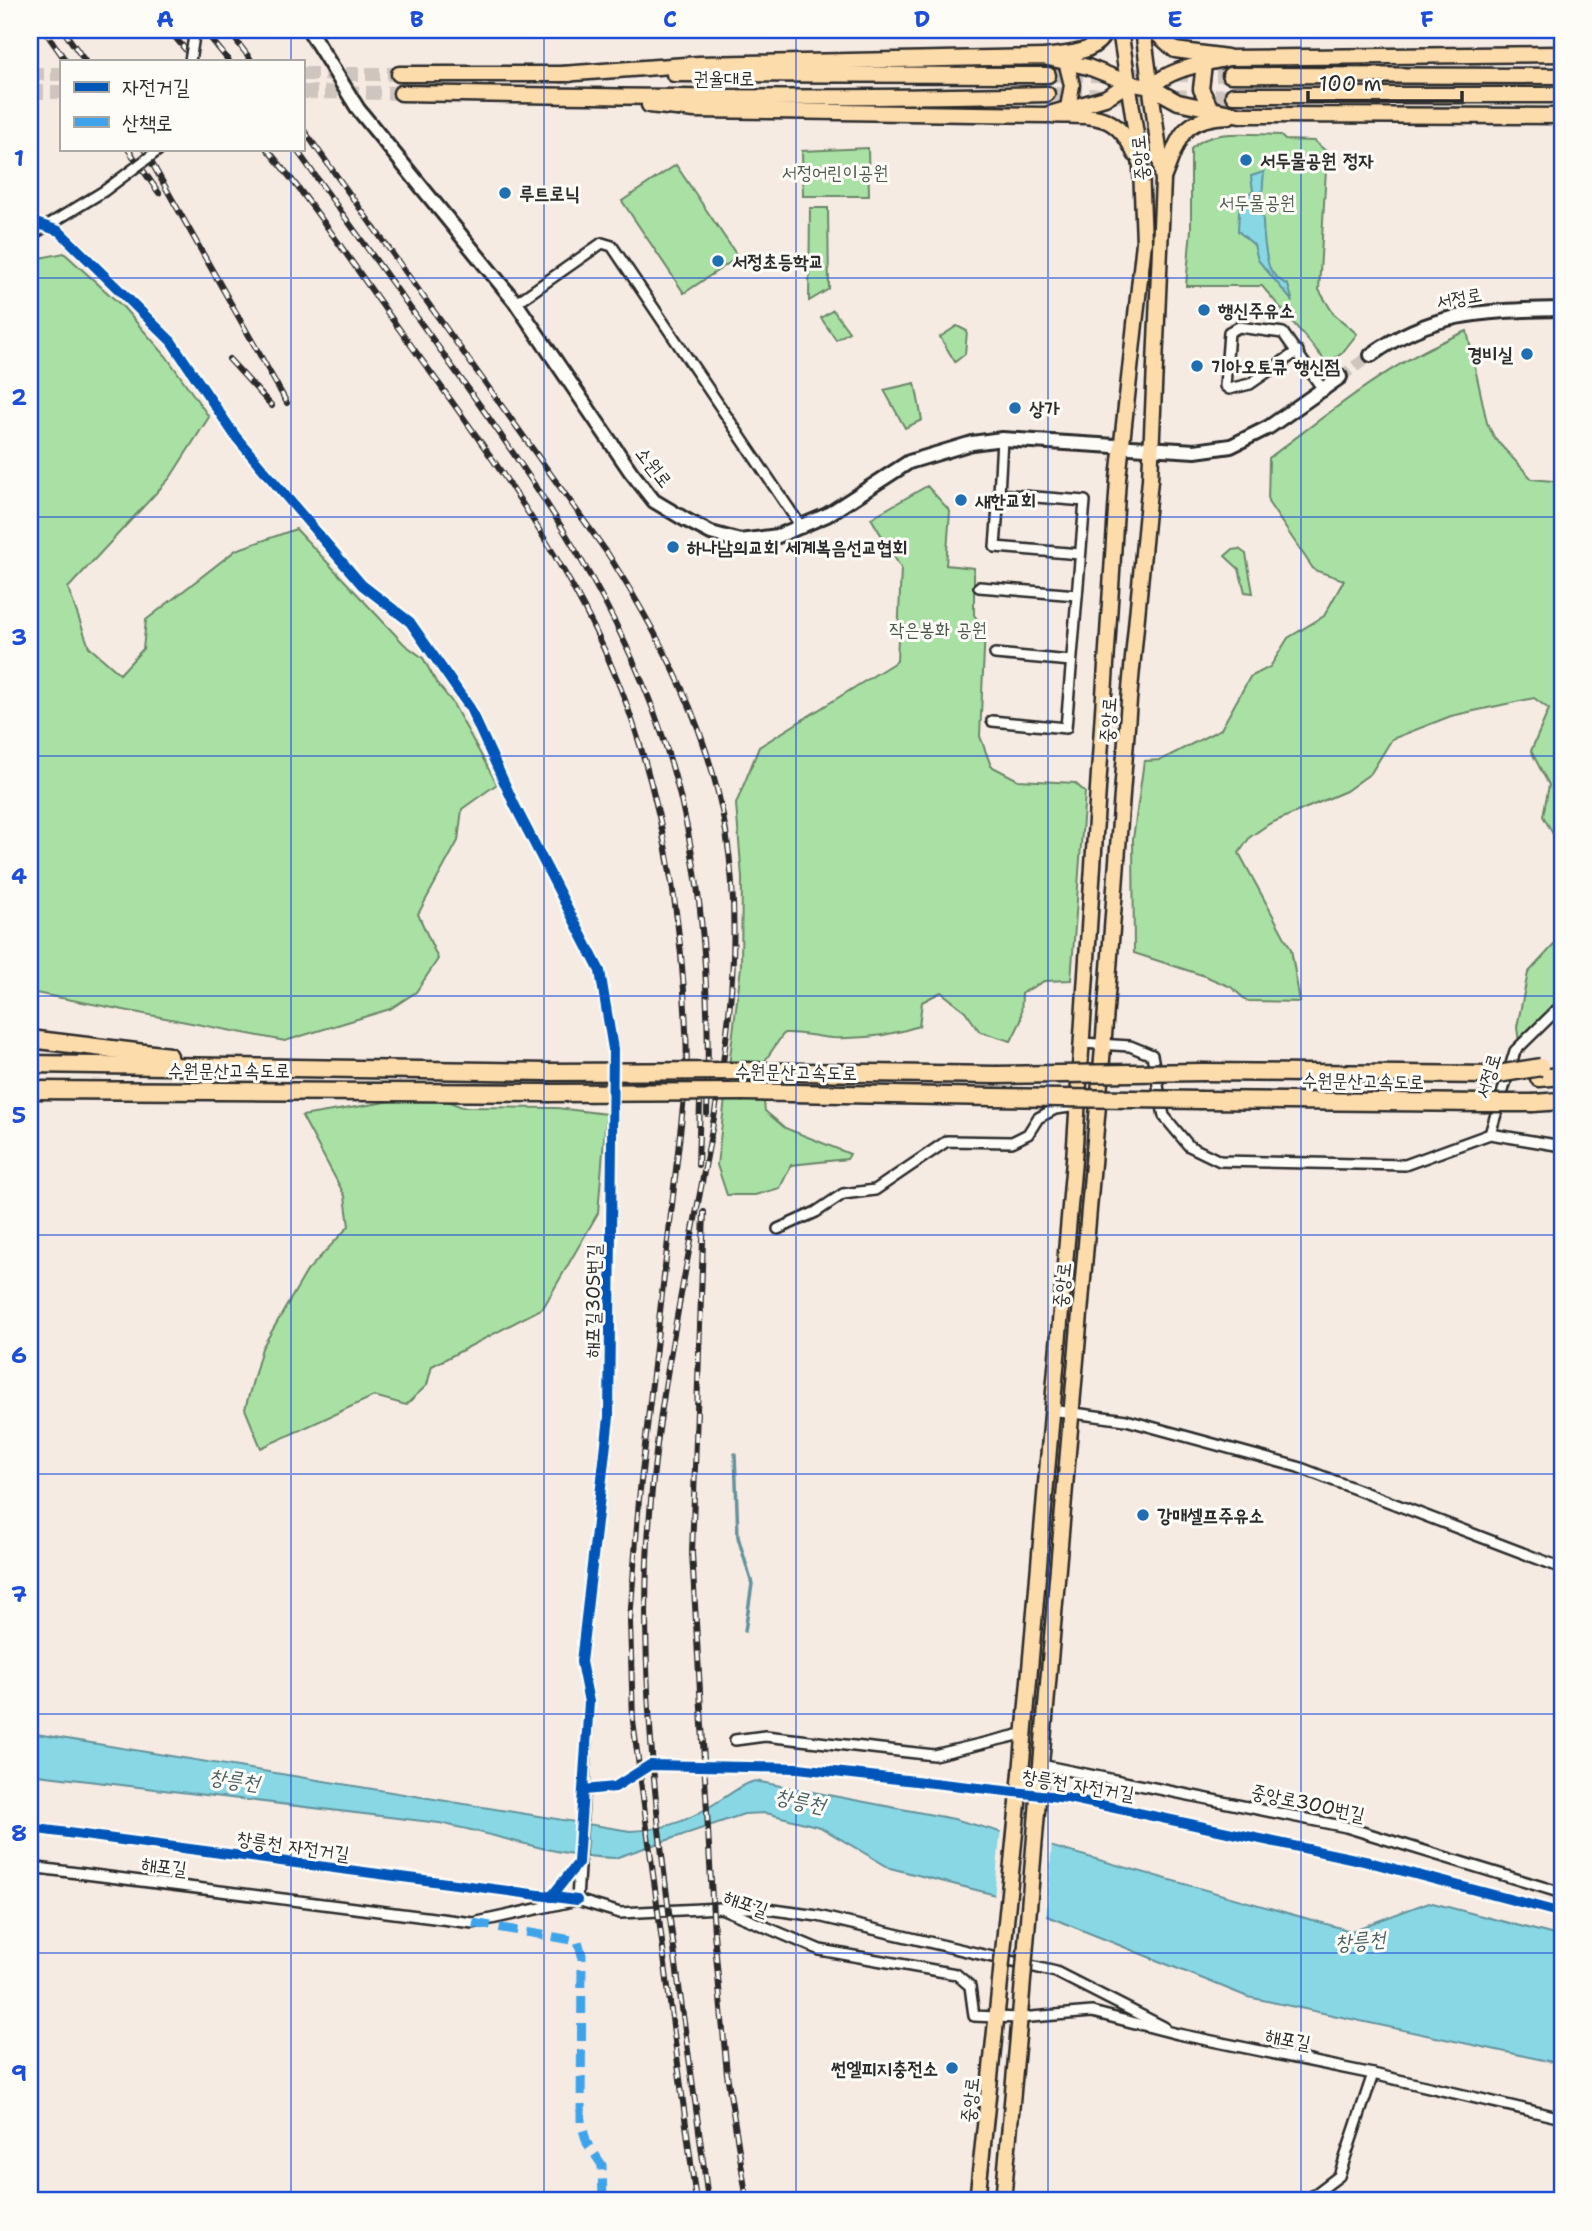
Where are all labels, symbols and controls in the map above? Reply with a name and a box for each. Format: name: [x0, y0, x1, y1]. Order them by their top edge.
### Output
text: A: [156, 4, 174, 34]
text: B: [410, 4, 424, 34]
text: C: [663, 4, 677, 34]
text: D: [914, 4, 930, 34]
text: E: [1167, 4, 1183, 34]
text: F: [1420, 4, 1434, 34]
legend: [60, 60, 304, 150]
scale bar: [1308, 60, 1462, 104]
street label: 권율대로: [693, 66, 755, 91]
text: 100 m: [1319, 70, 1382, 98]
text: 자전거길: [122, 73, 190, 101]
text: 산책로: [122, 109, 173, 137]
street label: 중앙로: [1125, 134, 1155, 182]
text: 1: [14, 143, 24, 173]
place label: 서두물공원 정자: [1260, 148, 1374, 173]
marker: 서두물공원 정자: [1238, 152, 1254, 168]
park label: 서정어린이공원: [781, 160, 889, 185]
place label: 루트로닉: [519, 181, 580, 206]
marker: 루트로닉: [497, 185, 513, 201]
park label: 서두물공원: [1219, 190, 1295, 215]
place label: 서정초등학교: [732, 249, 824, 274]
marker: 서정초등학교: [710, 253, 726, 269]
street label: 서정로: [1434, 282, 1484, 314]
place label: 행신주유소: [1217, 298, 1294, 323]
marker: 행신주유소: [1196, 302, 1212, 318]
place label: 경비실: [1467, 342, 1514, 367]
marker: 경비실: [1519, 346, 1535, 362]
place label: 기아오토큐 행신점: [1211, 354, 1341, 379]
marker: 기아오토큐 행신점: [1189, 358, 1205, 374]
text: 2: [11, 382, 27, 412]
place label: 상가: [1029, 396, 1060, 421]
marker: 상가: [1007, 400, 1023, 416]
street label: 소원로: [630, 441, 678, 493]
place label: 새한교회: [974, 488, 1036, 513]
marker: 새한교회: [953, 492, 969, 508]
place label: 하나남의교회 세계복음선교협회: [687, 535, 908, 560]
marker: 하나남의교회 세계복음선교협회: [665, 539, 681, 555]
park label: 작은봉화 공원: [889, 617, 987, 642]
text: 3: [11, 622, 27, 652]
street label: 중앙로: [1094, 696, 1122, 744]
text: 4: [11, 861, 27, 891]
street label: 서정로: [1469, 1050, 1507, 1102]
street label: 수원문산고속도로: [168, 1058, 290, 1083]
street label: 수원문산고속도로: [735, 1058, 857, 1086]
street label: 수원문산고속도로: [1302, 1067, 1424, 1095]
text: 5: [12, 1100, 26, 1130]
street label: 해포길305번길: [580, 1244, 606, 1358]
street label: 중앙로: [1047, 1261, 1077, 1309]
text: 6: [11, 1340, 27, 1370]
place label: 강매셀프주유소: [1157, 1503, 1264, 1528]
marker: 강매셀프주유소: [1135, 1507, 1151, 1523]
text: 7: [11, 1579, 27, 1609]
water label: 창릉천: [207, 1763, 263, 1798]
street label: 창릉천 자전거길: [1020, 1764, 1136, 1806]
street label: 중앙로300번길: [1249, 1779, 1367, 1827]
water label: 창릉천: [772, 1782, 830, 1820]
text: 8: [11, 1818, 27, 1848]
street label: 창릉천 자전거길: [235, 1826, 351, 1866]
street label: 해포길: [140, 1851, 188, 1881]
street label: 해포길: [720, 1884, 772, 1922]
water label: 창릉천: [1334, 1925, 1389, 1957]
street label: 해포길: [1263, 2022, 1313, 2056]
place label: 썬엘피지충전소: [830, 2056, 938, 2081]
text: 9: [11, 2058, 27, 2088]
marker: 썬엘피지충전소: [944, 2060, 960, 2076]
street label: 중앙로: [955, 2076, 985, 2124]

